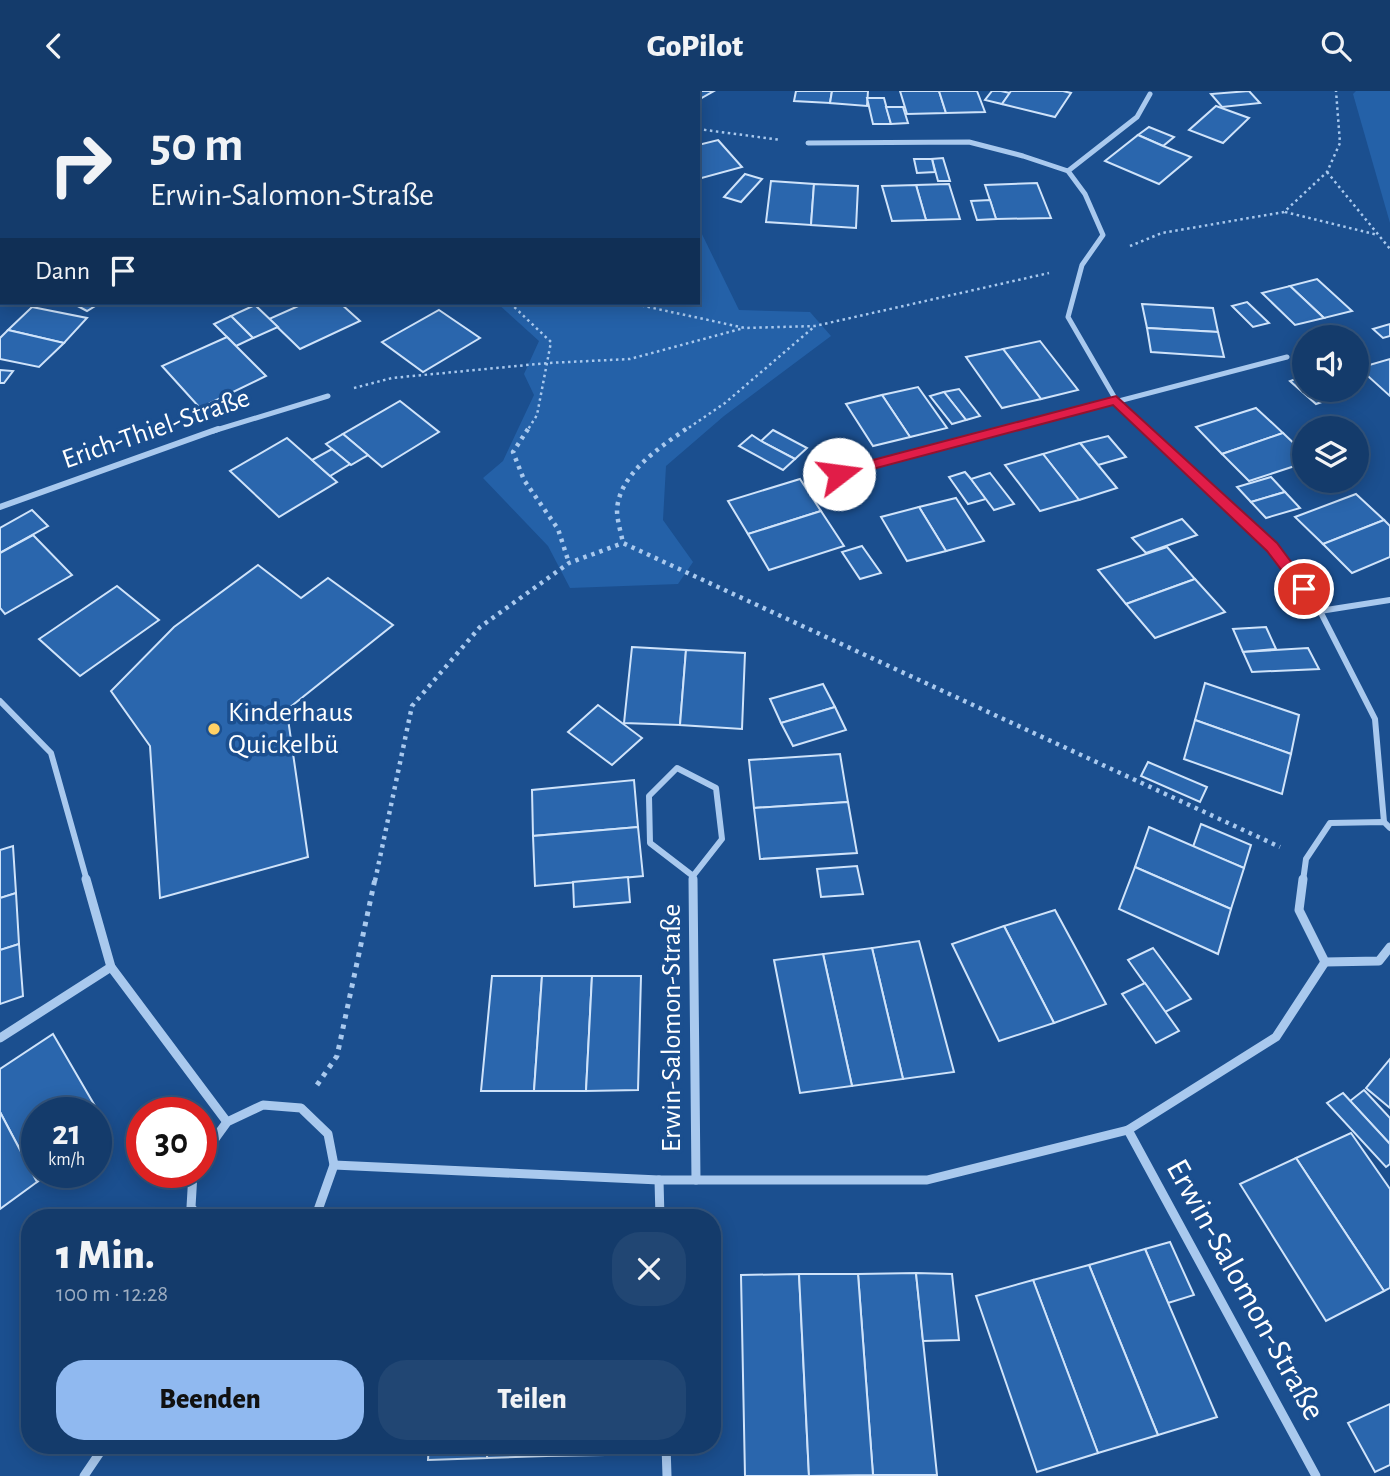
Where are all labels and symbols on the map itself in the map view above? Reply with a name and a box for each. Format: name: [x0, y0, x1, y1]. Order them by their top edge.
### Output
street label: Erich-Thiel-Straße: [59, 384, 253, 474]
position arrow: [802, 437, 876, 511]
pin: [1274, 559, 1334, 619]
place label: Kinderhaus Quickelbü: [228, 699, 353, 759]
marker: Kinderhaus Quickelbü: [206, 721, 222, 737]
street label: Erwin-Salomon-Straße: [658, 904, 686, 1152]
speed limit sign: 30: [126, 1097, 217, 1188]
street label: Erwin-Salomon-Straße: [1160, 1154, 1330, 1426]

